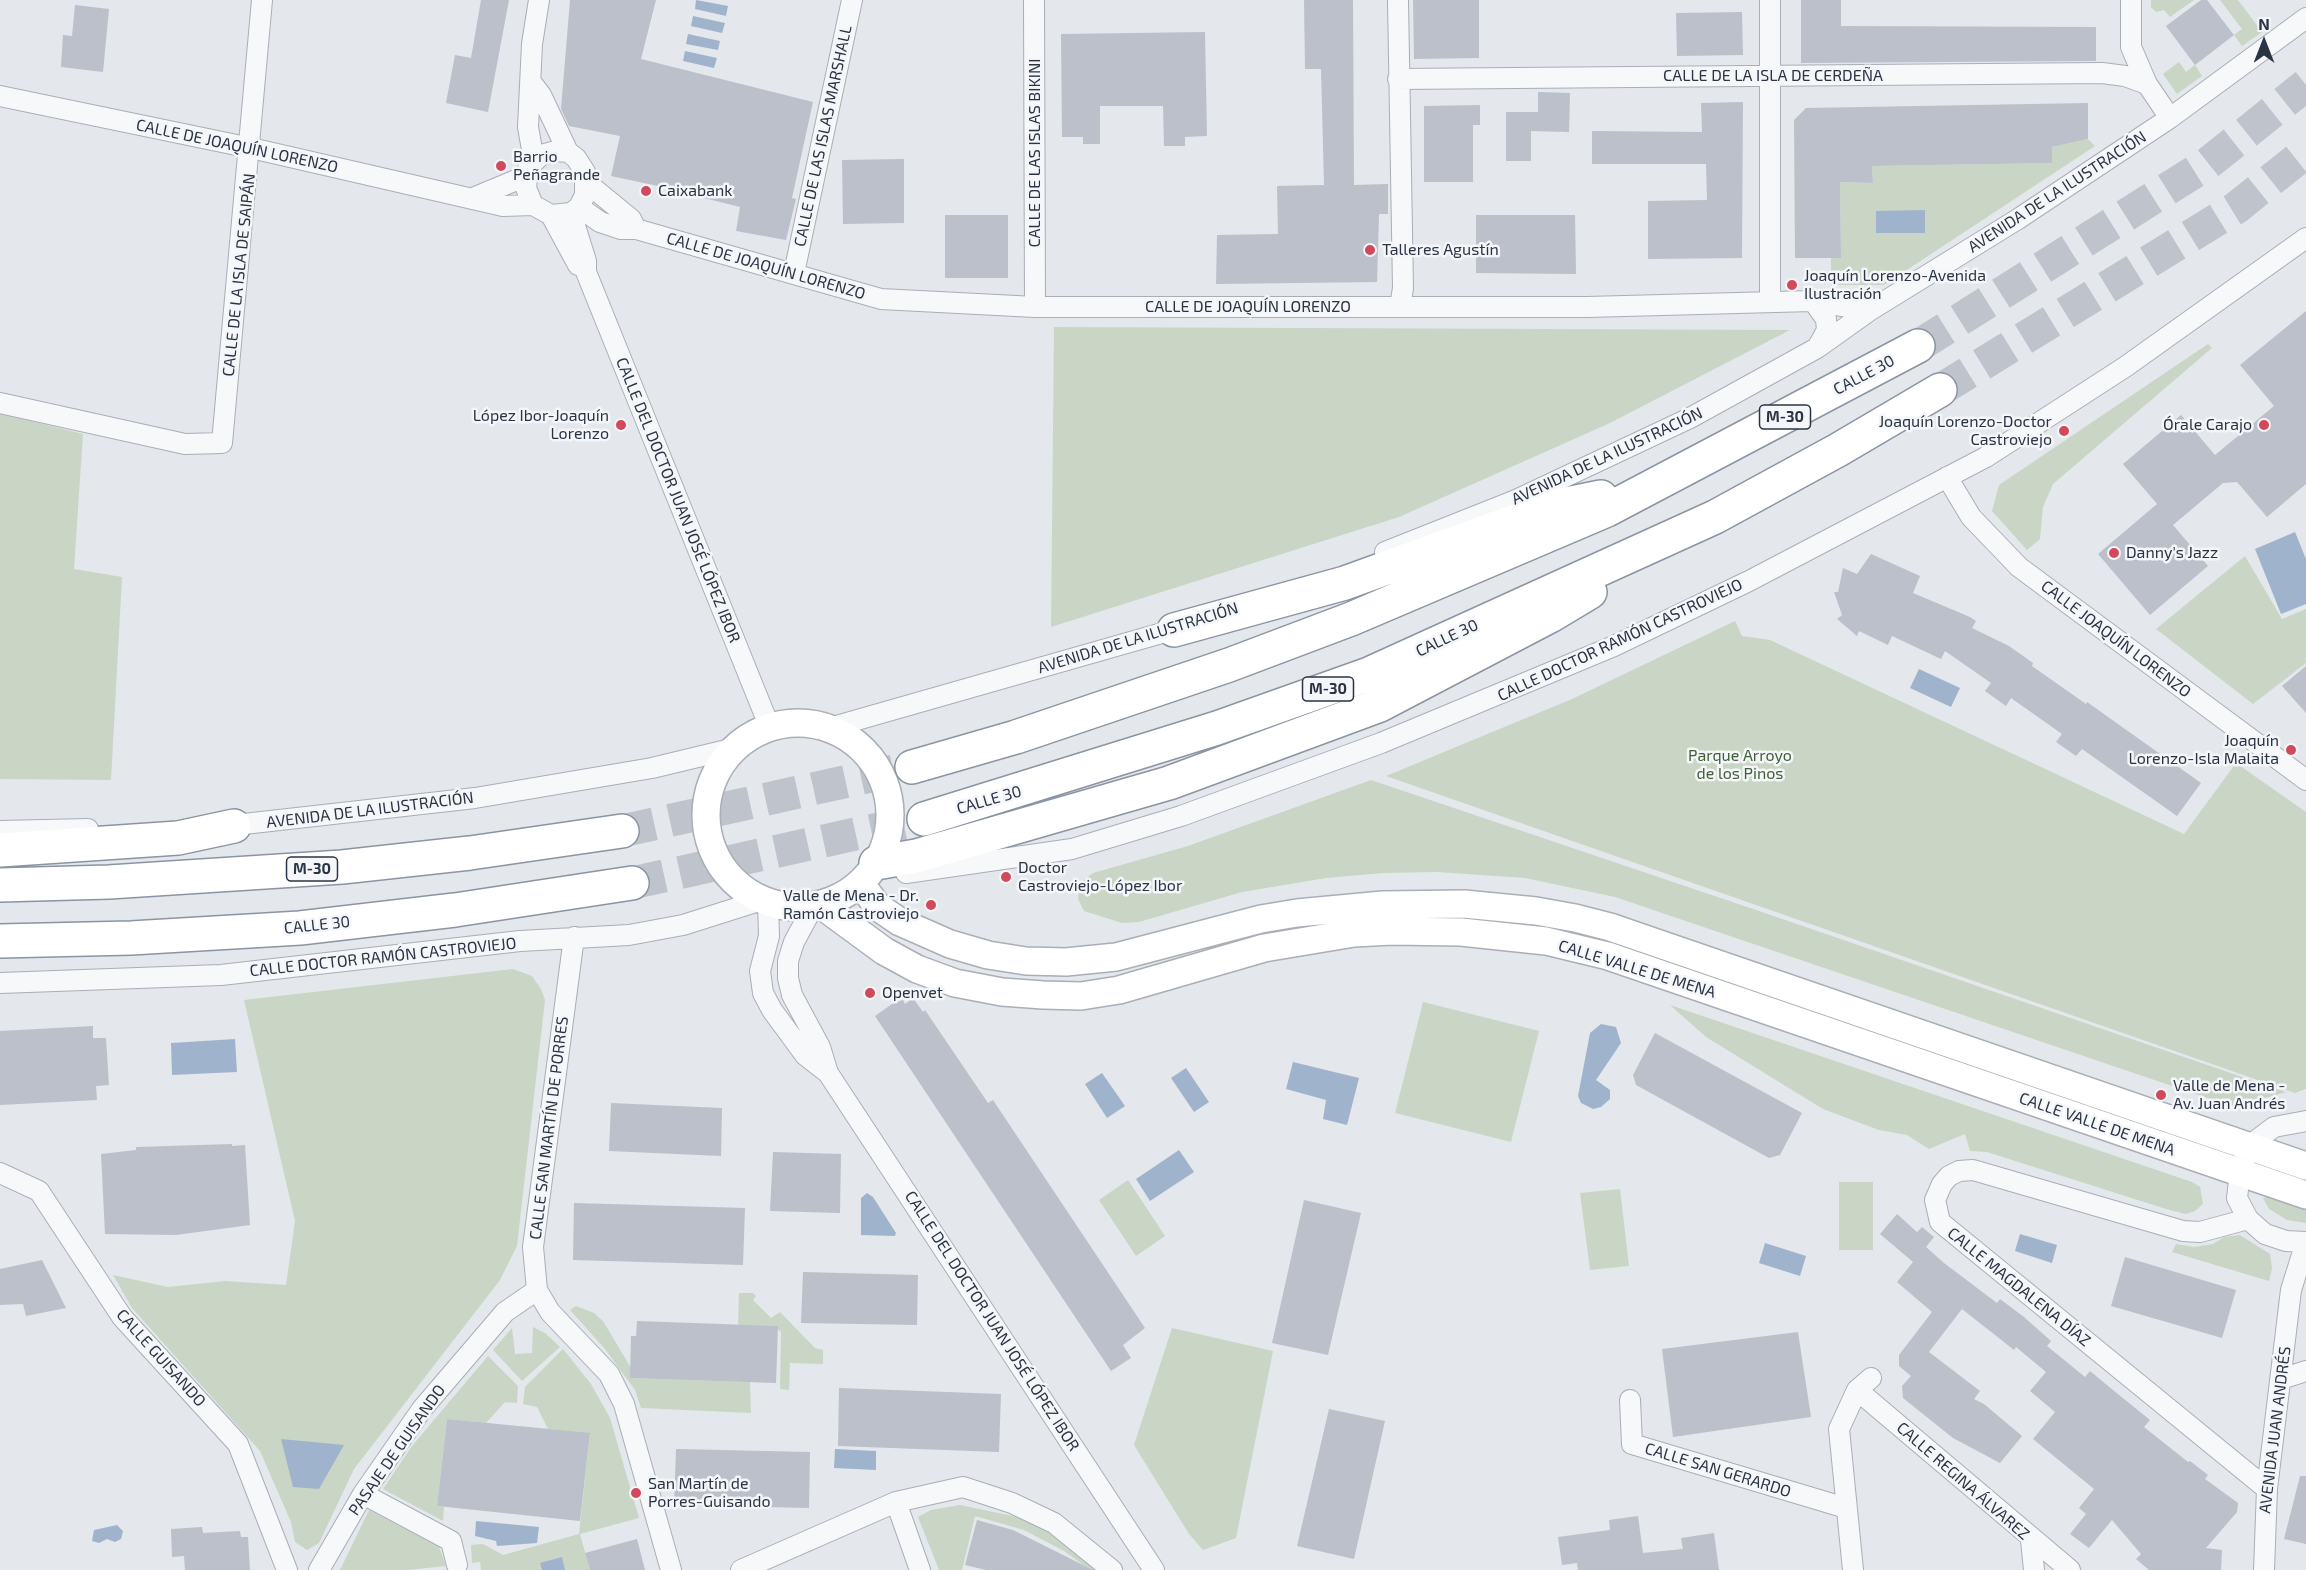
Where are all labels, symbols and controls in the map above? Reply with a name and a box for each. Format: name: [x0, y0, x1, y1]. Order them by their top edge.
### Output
north arrow: [2234, 12, 2294, 72]
text: N: [2258, 14, 2270, 33]
street label: CALLE DE LAS ISLAS MARSHALL: [790, 24, 856, 248]
street label: CALLE DE LAS ISLAS BIKINI: [1025, 58, 1045, 248]
street label: CALLE DE LA ISLA DE CERDEÑA: [1663, 66, 1883, 86]
street label: CALLE DE JOAQUÍN LORENZO: [134, 115, 340, 177]
street label: AVENIDA DE LA ILUSTRACIÓN: [1964, 127, 2150, 257]
place label: Barrio Peñagrande: [513, 147, 600, 185]
marker: Barrio Peñagrande: [494, 159, 508, 173]
street label: CALLE DE LA ISLA DE SAIPÁN: [219, 172, 259, 378]
place label: Caixabank: [658, 181, 732, 201]
marker: Caixabank: [639, 184, 653, 198]
street label: CALLE DE JOAQUÍN LORENZO: [664, 228, 868, 304]
place label: Talleres Agustín: [1382, 240, 1499, 260]
marker: Talleres Agustín: [1363, 243, 1377, 257]
place label: Joaquín Lorenzo-Avenida Ilustración: [1804, 266, 1986, 304]
marker: Joaquín Lorenzo-Avenida Ilustración: [1785, 278, 1799, 292]
street label: CALLE DE JOAQUÍN LORENZO: [1145, 297, 1351, 317]
street label: CALLE 30: [1830, 351, 1898, 399]
street label: CALLE DEL DOCTOR JUAN JOSÉ LÓPEZ IBOR: [612, 355, 744, 645]
street label: AVENIDA DE LA ILUSTRACIÓN: [1508, 403, 1706, 509]
road number: M-30: [1760, 405, 1810, 429]
place label: López Ibor-Joaquín Lorenzo: [473, 406, 609, 444]
place label: Joaquín Lorenzo-Doctor Castroviejo: [1879, 412, 2052, 450]
place label: Órale Carajo: [2163, 415, 2252, 435]
marker: López Ibor-Joaquín Lorenzo: [614, 418, 628, 432]
marker: Órale Carajo: [2257, 418, 2271, 432]
marker: Joaquín Lorenzo-Doctor Castroviejo: [2057, 424, 2071, 438]
place label: Danny's Jazz: [2126, 543, 2218, 563]
marker: Danny's Jazz: [2107, 546, 2121, 560]
street label: CALLE DOCTOR RAMÓN CASTROVIEJO: [1495, 575, 1745, 705]
street label: CALLE JOAQUÍN LORENZO: [2037, 576, 2195, 702]
street label: AVENIDA DE LA ILUSTRACIÓN: [1035, 598, 1241, 678]
street label: CALLE 30: [1413, 615, 1481, 661]
road number: M-30: [1302, 677, 1354, 701]
place label: Joaquín Lorenzo-Isla Malaita: [2129, 731, 2279, 769]
marker: Joaquín Lorenzo-Isla Malaita: [2284, 743, 2298, 757]
park label: Parque Arroyo de los Pinos: [1688, 746, 1792, 784]
street label: CALLE 30: [954, 782, 1024, 818]
street label: AVENIDA DE LA ILUSTRACIÓN: [265, 788, 475, 832]
road number: M-30: [286, 857, 338, 881]
place label: Doctor Castroviejo-López Ibor: [1018, 858, 1182, 896]
marker: Doctor Castroviejo-López Ibor: [999, 870, 1013, 884]
place label: Valle de Mena - Dr. Ramón Castroviejo: [783, 886, 919, 924]
marker: Valle de Mena - Dr. Ramón Castroviejo: [924, 898, 938, 912]
street label: CALLE 30: [283, 912, 351, 938]
street label: CALLE DOCTOR RAMÓN CASTROVIEJO: [249, 933, 517, 981]
street label: CALLE VALLE DE MENA: [1556, 936, 1718, 1002]
place label: Openvet: [882, 983, 943, 1003]
marker: Openvet: [863, 986, 877, 1000]
street label: CALLE SAN MARTÍN DE PORRES: [526, 1015, 572, 1241]
place label: Valle de Mena - Av. Juan Andrés: [2173, 1076, 2286, 1114]
street label: CALLE VALLE DE MENA: [2017, 1088, 2177, 1160]
marker: Valle de Mena - Av. Juan Andrés: [2154, 1088, 2168, 1102]
street label: CALLE DEL DOCTOR JUAN JOSÉ LÓPEZ IBOR: [901, 1187, 1083, 1455]
street label: CALLE MAGDALENA DÍAZ: [1944, 1223, 2094, 1351]
street label: CALLE GUISANDO: [112, 1305, 210, 1411]
street label: AVENIDA JUAN ANDRÉS: [2255, 1345, 2295, 1515]
street label: PASAJE DE GUISANDO: [345, 1381, 449, 1519]
street label: CALLE REGINA ÁLVAREZ: [1893, 1418, 2033, 1544]
street label: CALLE SAN GERARDO: [1643, 1439, 1793, 1501]
place label: San Martín de Porres-Guisando: [648, 1474, 771, 1512]
marker: San Martín de Porres-Guisando: [629, 1486, 643, 1500]

